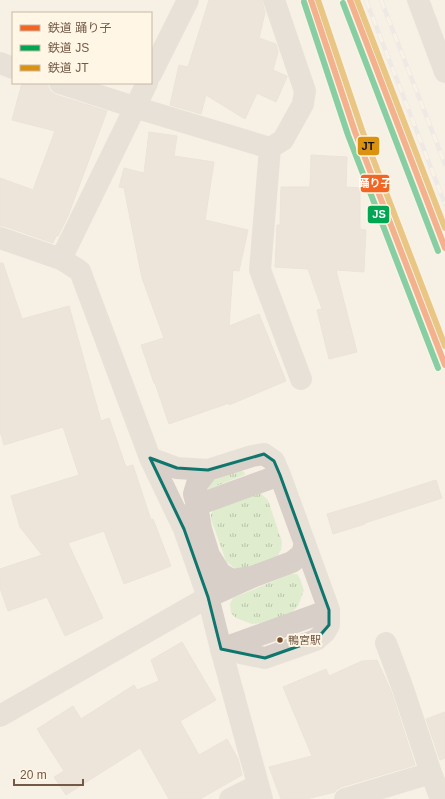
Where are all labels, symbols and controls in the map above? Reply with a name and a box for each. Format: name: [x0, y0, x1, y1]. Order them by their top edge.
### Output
legend: [12, 12, 152, 84]
text: 鉄道 踊り子: [48, 21, 111, 35]
text: 鉄道 JS: [48, 41, 89, 55]
text: 鉄道 JT: [48, 61, 89, 75]
line badge: JT: [357, 136, 380, 156]
text: JT: [362, 140, 375, 152]
line badge: 踊り子: [360, 174, 390, 193]
text: 踊り子: [359, 177, 392, 189]
line badge: JS: [367, 205, 390, 224]
text: JS: [372, 208, 386, 220]
place label: 鴨宮駅: [288, 634, 321, 646]
marker: 鴨宮駅: [275, 635, 285, 645]
scale bar: [14, 761, 83, 787]
text: 20 m: [20, 768, 47, 782]

